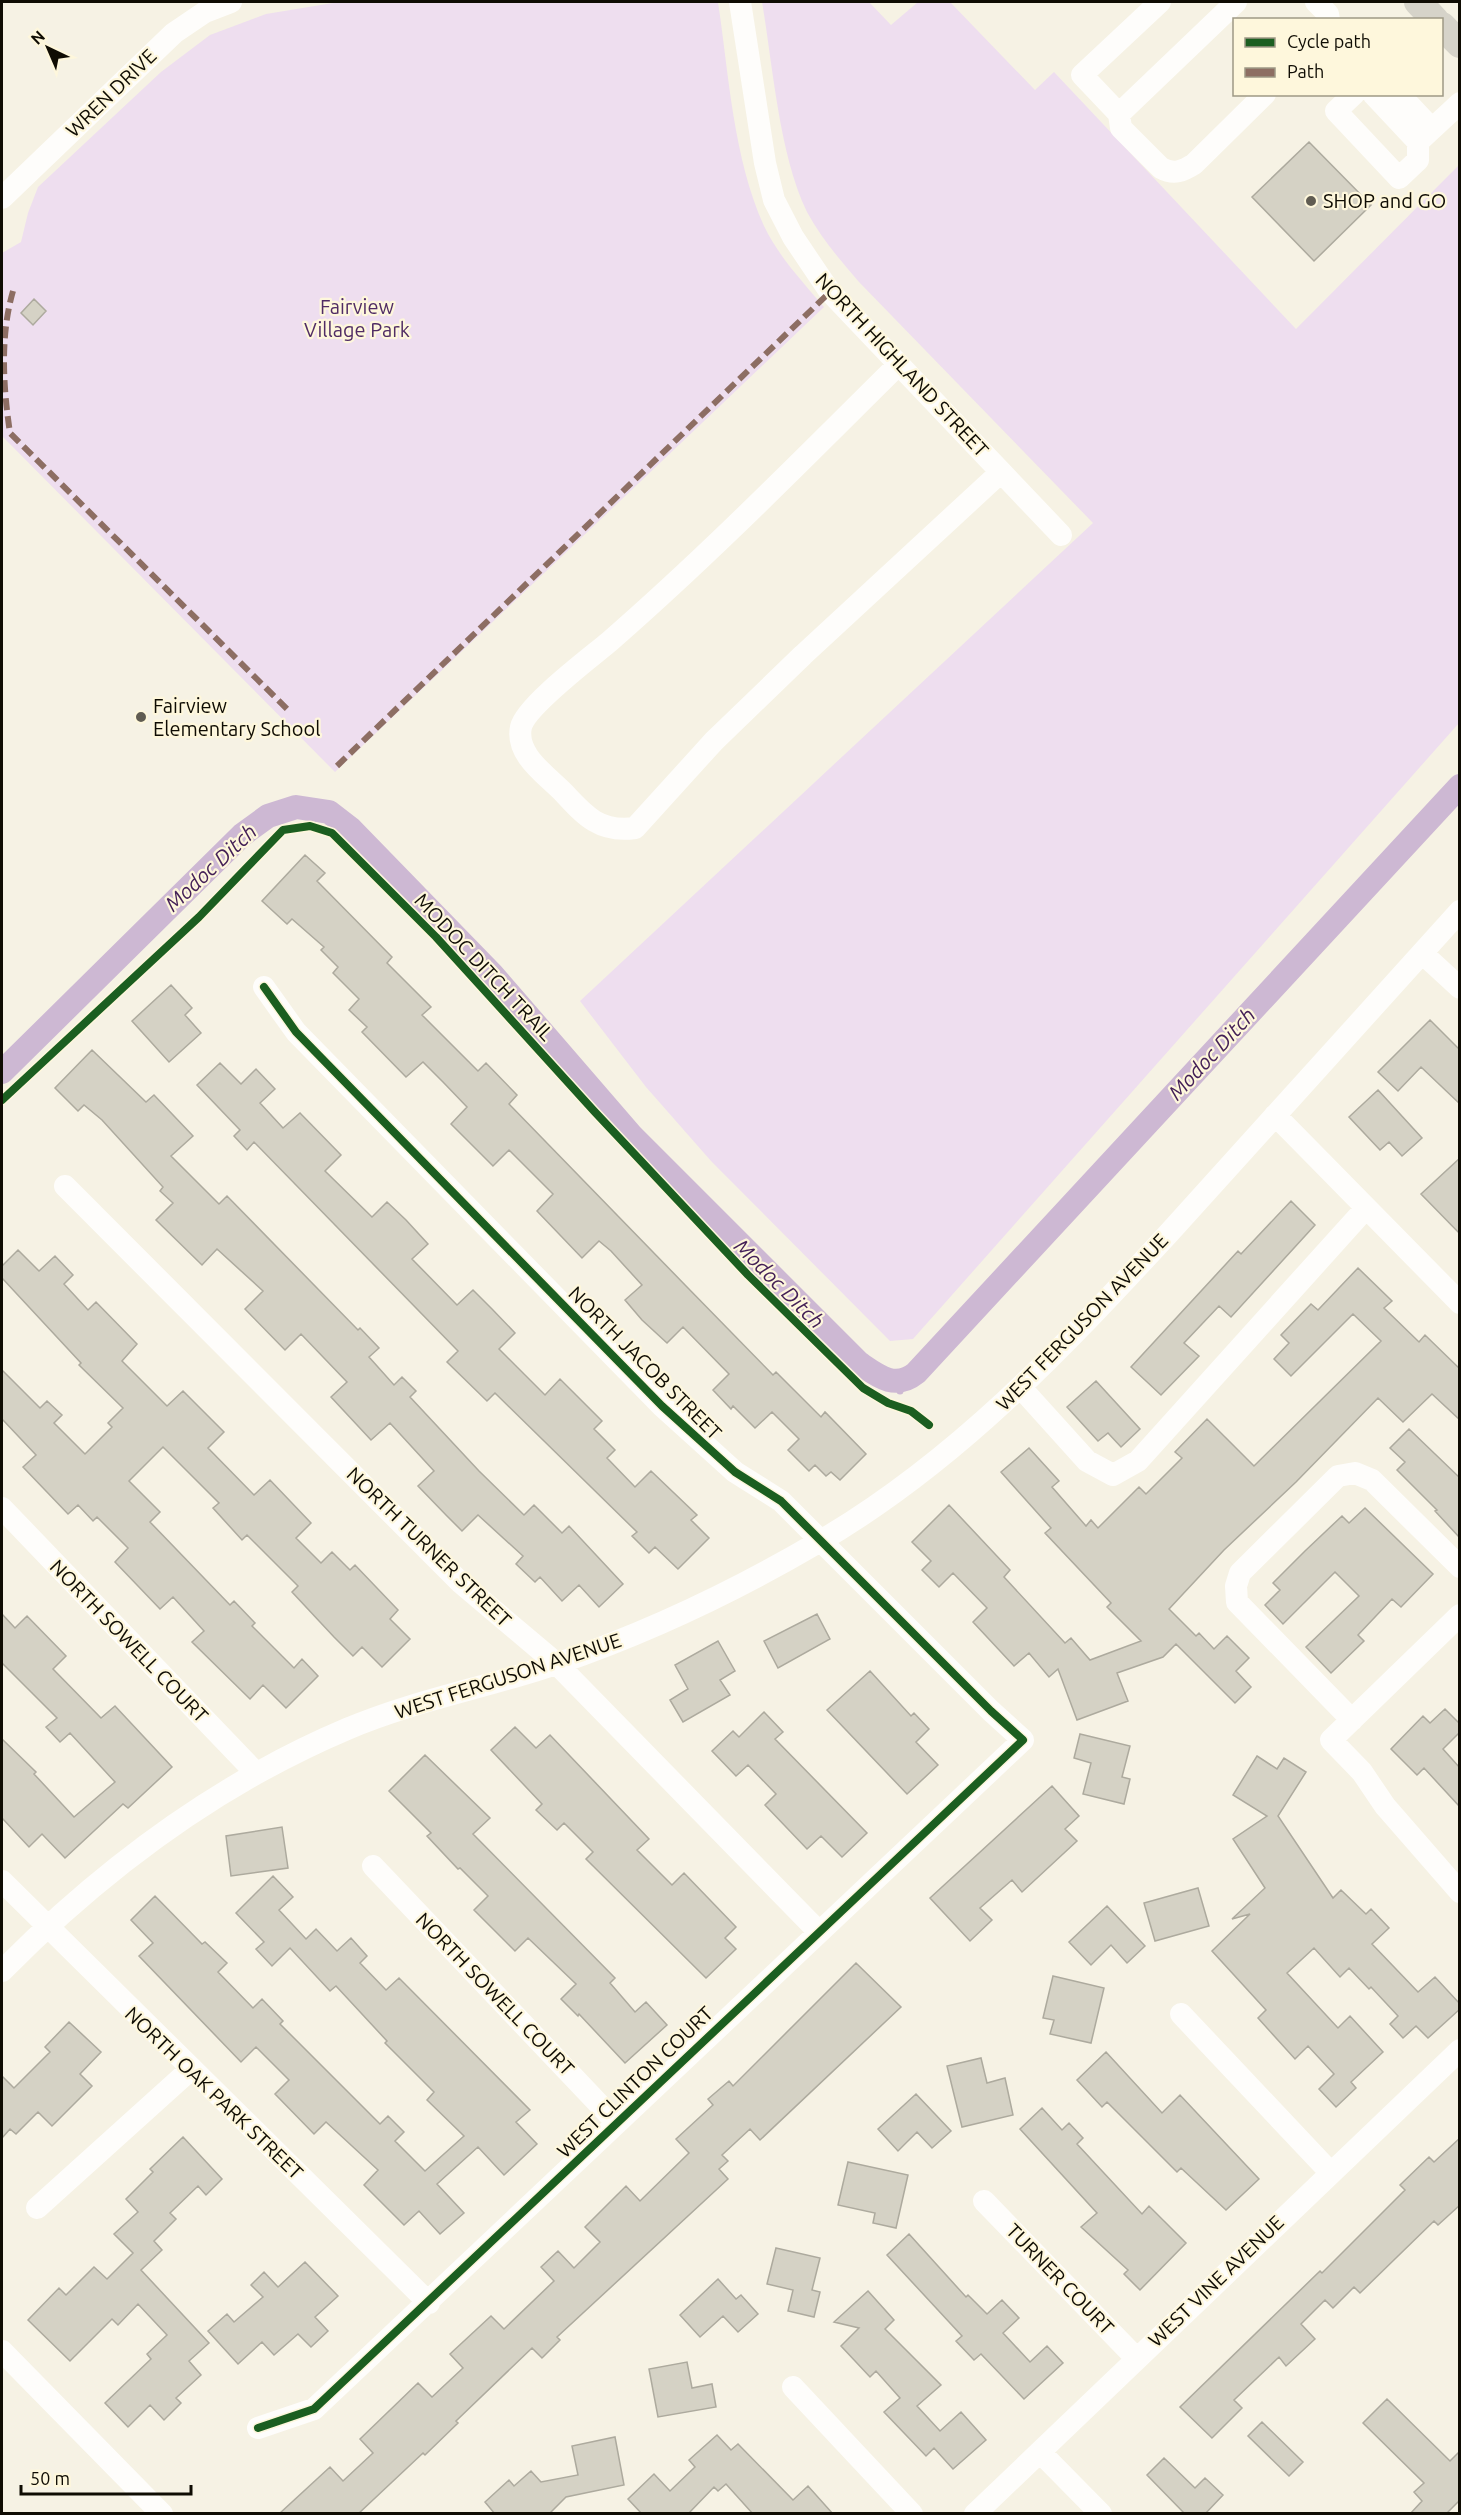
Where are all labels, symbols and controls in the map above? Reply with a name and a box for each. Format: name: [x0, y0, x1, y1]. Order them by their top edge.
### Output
north arrow: [18, 18, 78, 78]
legend: [1233, 18, 1443, 96]
text: N: [27, 27, 48, 48]
text: Cycle path: [1287, 31, 1371, 51]
street label: WREN DRIVE: [61, 44, 161, 141]
text: Path: [1287, 61, 1324, 81]
place label: SHOP and GO: [1323, 189, 1446, 212]
marker: SHOP and GO: [1304, 194, 1318, 208]
street label: NORTH HIGHLAND STREET: [811, 268, 993, 461]
park label: Fairview Village Park: [304, 295, 410, 341]
place label: Fairview Elementary School: [153, 694, 320, 740]
marker: Fairview Elementary School: [134, 710, 148, 724]
water label: Modoc Ditch: [160, 819, 261, 916]
street label: MODOC DITCH TRAIL: [410, 888, 558, 1045]
water label: Modoc Ditch: [1163, 1003, 1260, 1104]
street label: WEST FERGUSON AVENUE: [991, 1229, 1172, 1415]
water label: Modoc Ditch: [730, 1234, 829, 1333]
street label: NORTH JACOB STREET: [564, 1281, 727, 1444]
street label: NORTH TURNER STREET: [342, 1462, 516, 1631]
street label: NORTH SOWELL COURT: [46, 1554, 213, 1727]
street label: WEST FERGUSON AVENUE: [392, 1628, 624, 1723]
street label: NORTH SOWELL COURT: [412, 1907, 579, 2080]
street label: WEST CLINTON COURT: [552, 2001, 717, 2162]
street label: NORTH OAK PARK STREET: [121, 2002, 308, 2184]
street label: WEST VINE AVENUE: [1143, 2210, 1288, 2351]
street label: TURNER COURT: [1002, 2219, 1119, 2339]
scale bar: [21, 2458, 190, 2496]
text: 50 m: [30, 2468, 70, 2488]

